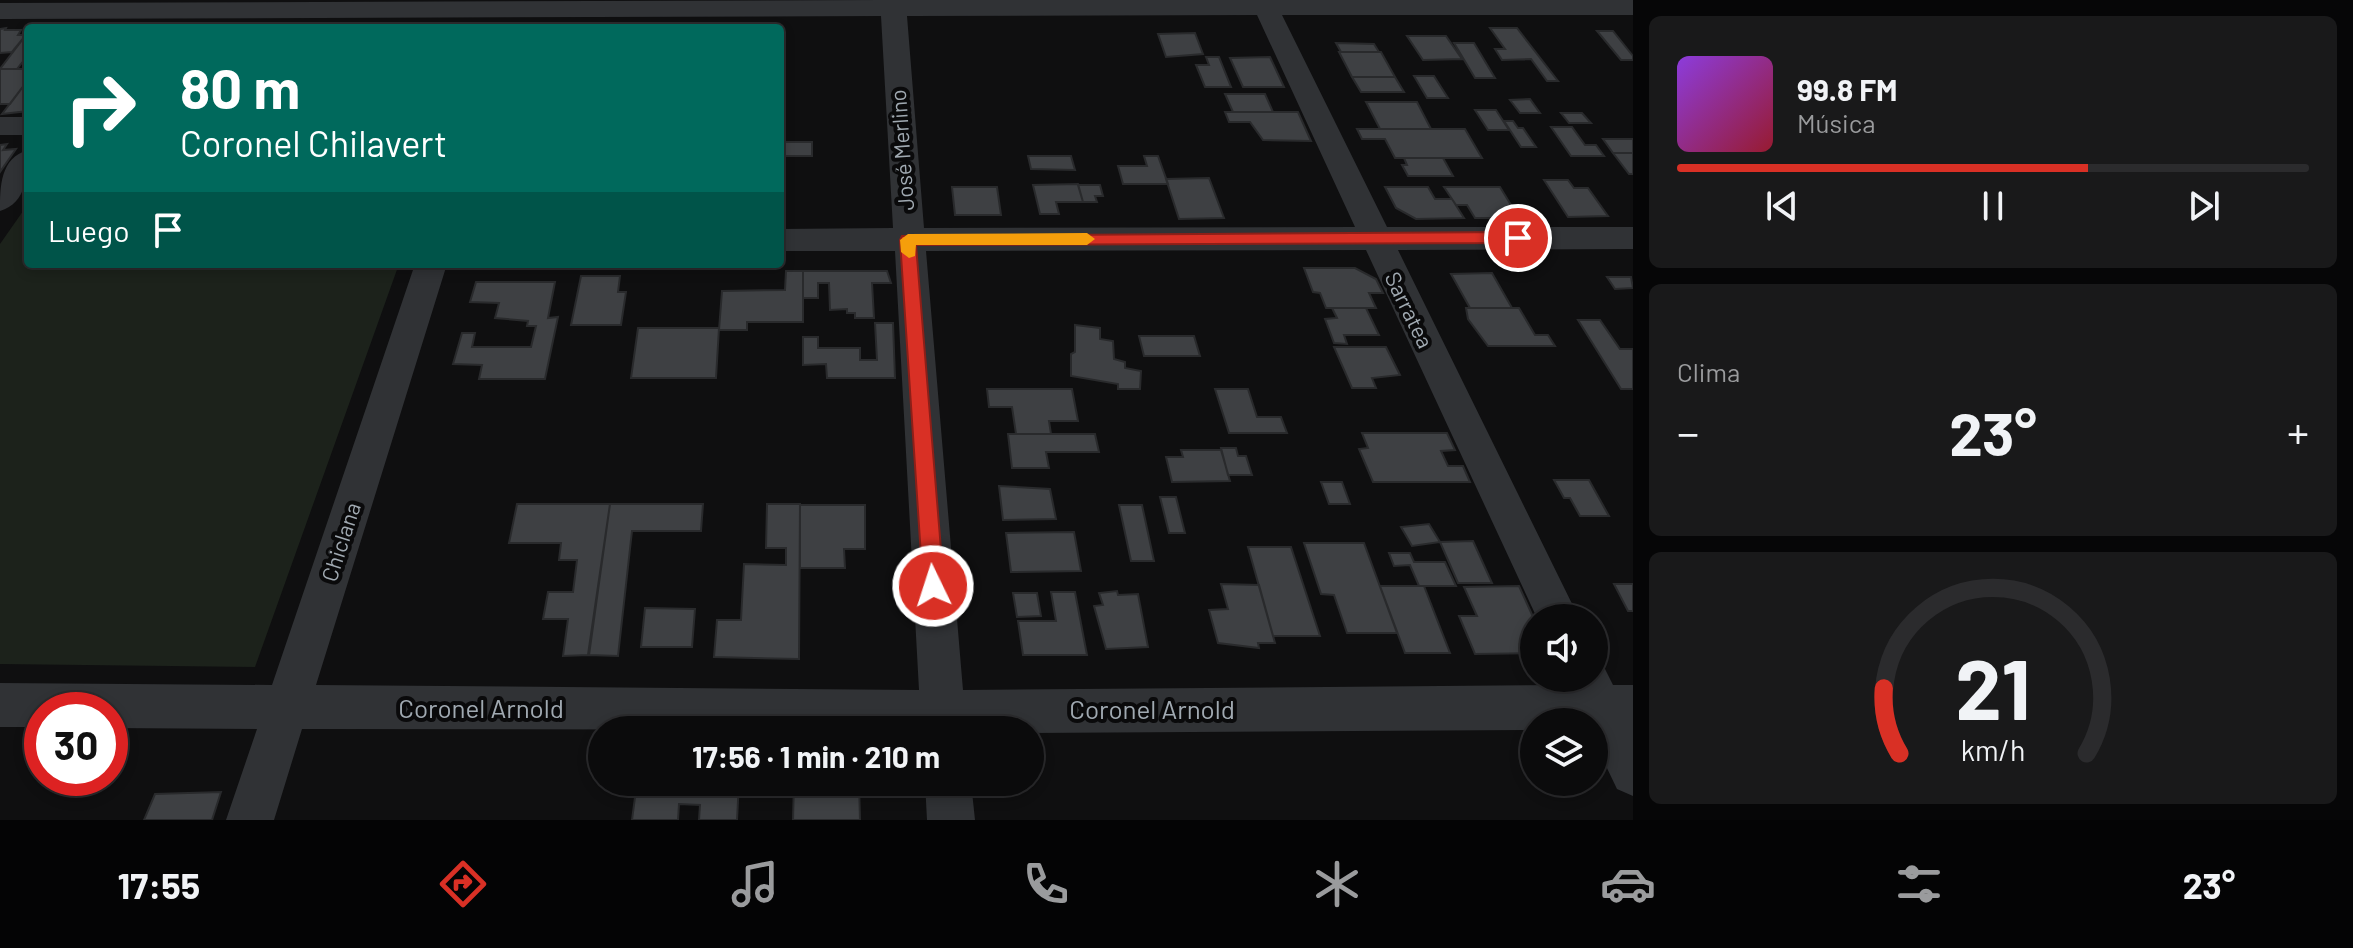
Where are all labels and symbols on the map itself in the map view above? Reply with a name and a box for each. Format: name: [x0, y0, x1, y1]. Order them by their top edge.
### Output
street label: José Merlino: [884, 89, 918, 211]
pin: [1484, 204, 1552, 272]
street label: Sarratea: [1380, 267, 1439, 352]
street label: Chiclana: [315, 499, 365, 585]
position arrow: [891, 544, 975, 628]
speed limit sign: 30: [24, 692, 128, 796]
street label: Coronel Arnold: [398, 692, 564, 723]
street label: Coronel Arnold: [1069, 693, 1235, 724]

